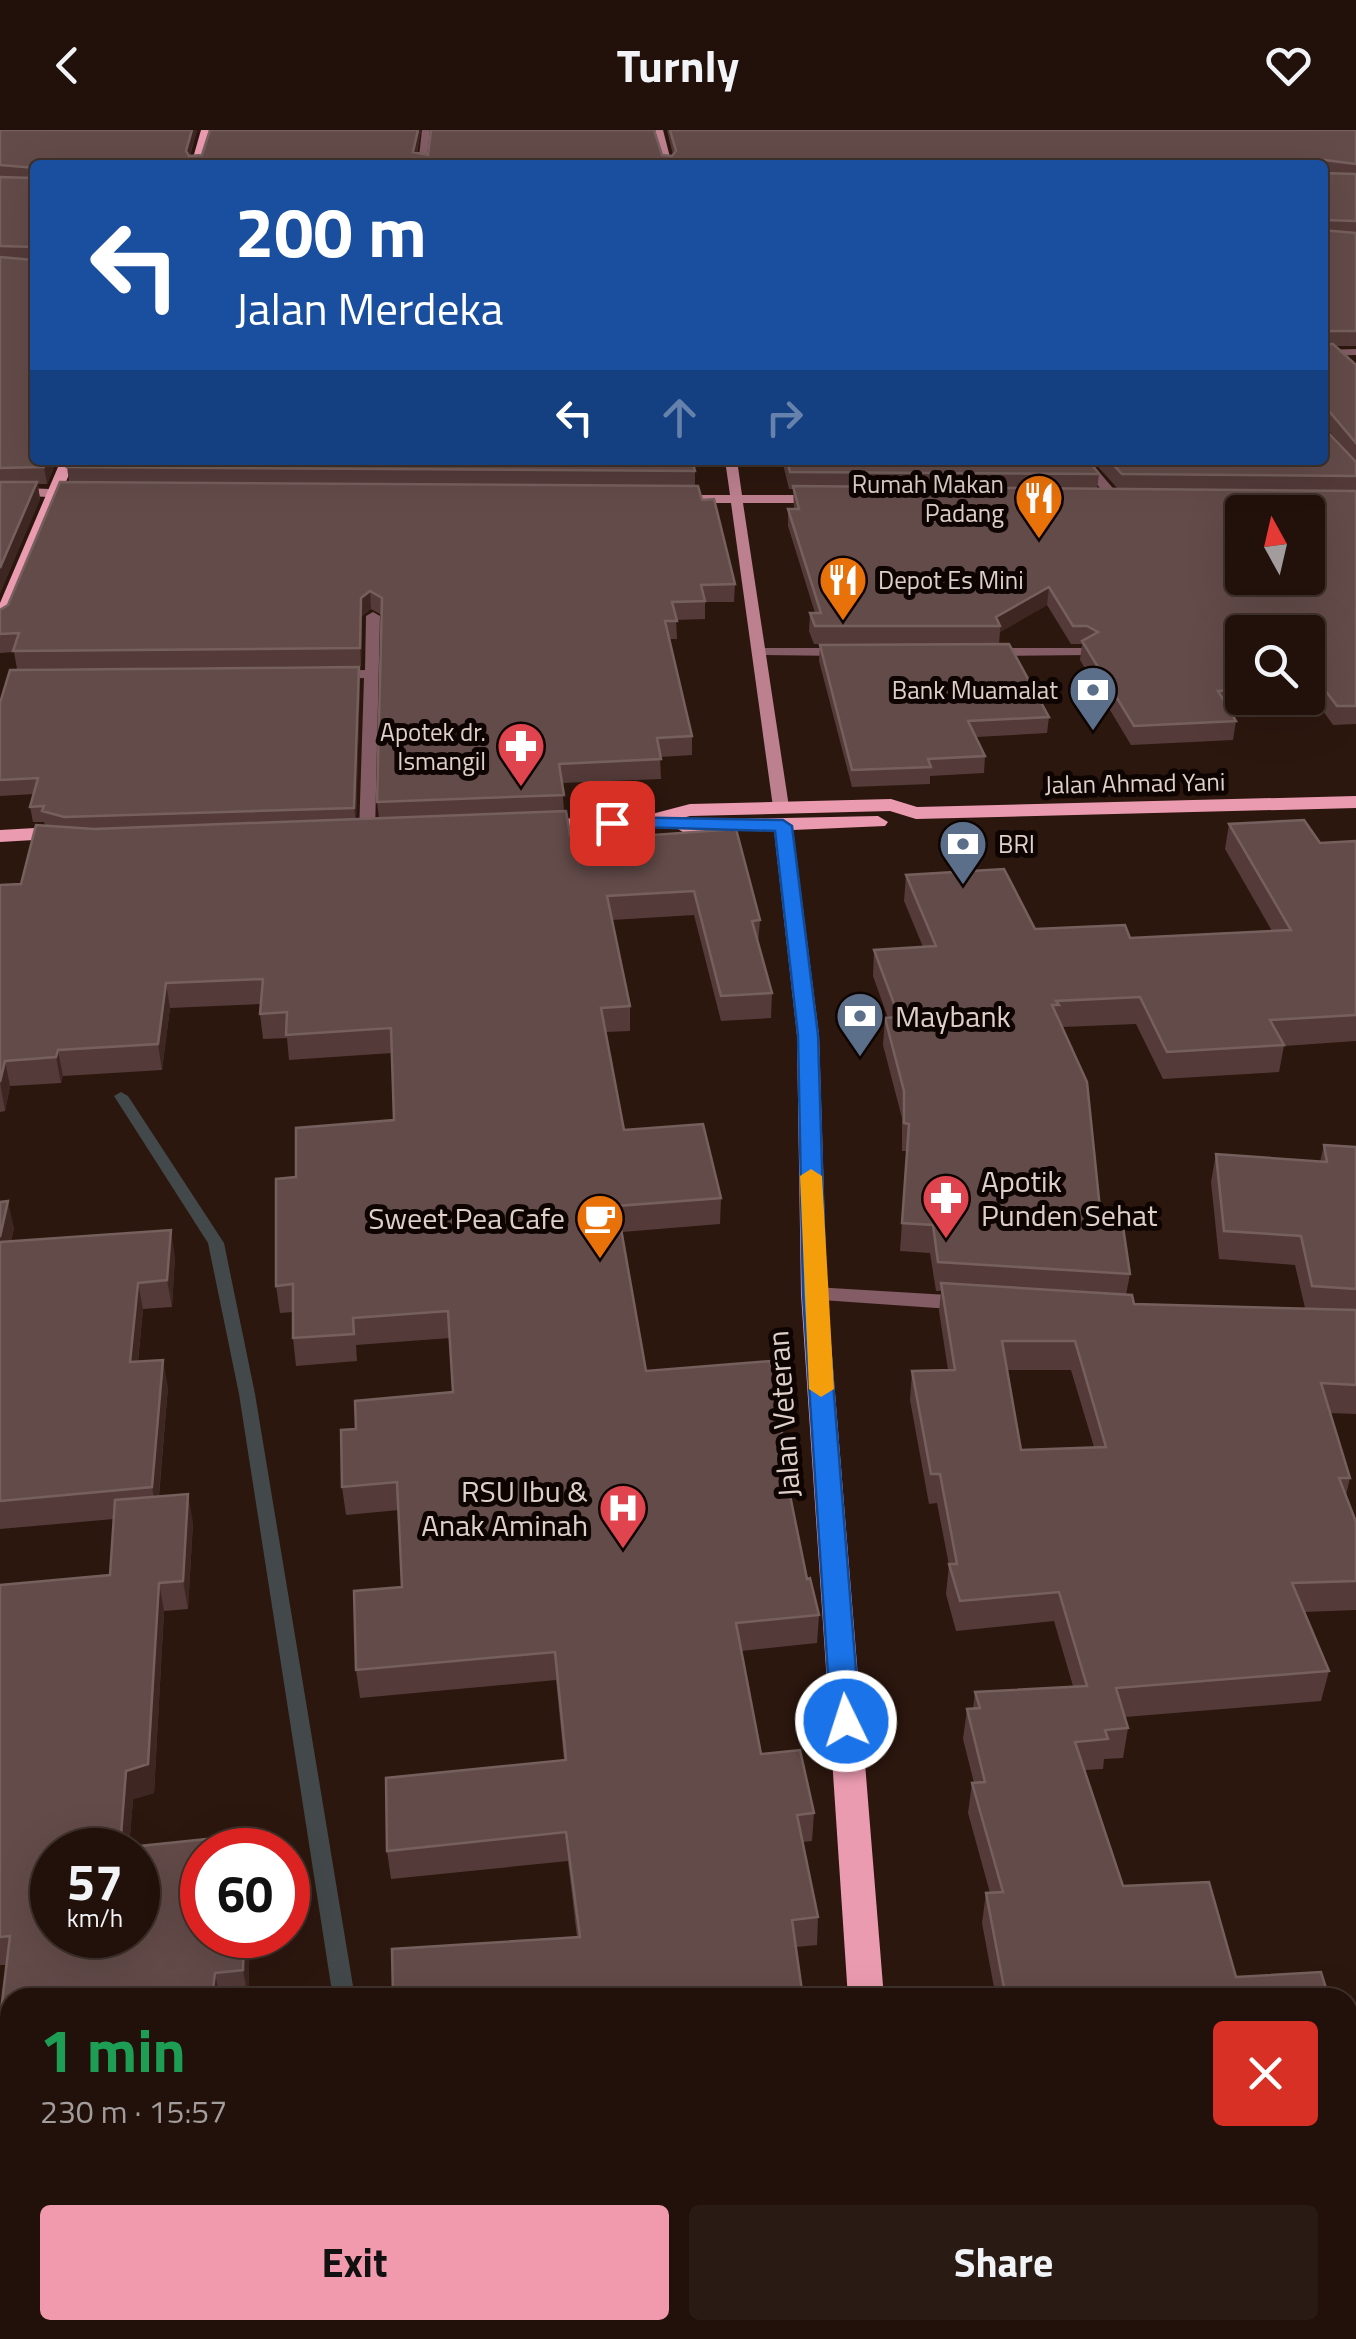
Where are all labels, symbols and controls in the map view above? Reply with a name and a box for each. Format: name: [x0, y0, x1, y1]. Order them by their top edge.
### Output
text: Turnly: [617, 31, 739, 99]
icon: back: [40, 38, 95, 93]
icon: heart: [1261, 38, 1316, 93]
text: 200 m: [235, 178, 427, 284]
icon: left: [70, 200, 200, 330]
text: Jalan Merdeka: [235, 274, 503, 342]
icon: left: [547, 390, 602, 445]
icon: ahead: [652, 390, 707, 445]
icon: right: [757, 390, 812, 445]
place label: Rumah Makan Padang: [852, 465, 1004, 532]
restaurant icon: Rumah Makan Padang: [1013, 472, 1065, 540]
north arrow: [1225, 495, 1325, 595]
map controls: [1225, 495, 1325, 715]
restaurant icon: Depot Es Mini: [817, 554, 869, 622]
place label: Depot Es Mini: [878, 561, 1024, 599]
button: search: [1225, 615, 1325, 715]
bank icon: Bank Muamalat: [1067, 664, 1119, 732]
place label: Bank Muamalat: [892, 671, 1058, 709]
place label: Apotek dr. Ismangil: [380, 713, 486, 780]
pharmacy icon: Apotek dr. Ismangil: [495, 720, 547, 788]
street label: Jalan Ahmad Yani: [1044, 762, 1226, 804]
pin: [570, 781, 655, 866]
icon: arrive: [585, 796, 640, 851]
bank icon: BRI: [937, 818, 989, 886]
place label: BRI: [998, 825, 1035, 863]
bank icon: Maybank: [834, 990, 886, 1058]
place label: Maybank: [895, 993, 1011, 1039]
place label: Apotik Punden Sehat: [981, 1158, 1158, 1238]
pharmacy icon: Apotik Punden Sehat: [920, 1172, 972, 1240]
cafe icon: Sweet Pea Cafe: [574, 1192, 626, 1260]
place label: Sweet Pea Cafe: [368, 1195, 565, 1241]
street label: Jalan Veteran: [754, 1329, 812, 1499]
place label: RSU Ibu & Anak Aminah: [421, 1468, 588, 1548]
hospital icon: RSU Ibu & Anak Aminah: [597, 1482, 649, 1550]
position arrow: [794, 1669, 898, 1773]
speed limit sign: 60: [180, 1828, 310, 1958]
text: 57: [67, 1843, 123, 1919]
text: km/h: [67, 1899, 123, 1937]
text: 1 min: [40, 2004, 186, 2095]
button: close: [1213, 2021, 1318, 2126]
text: 230 m · 15:57: [40, 2087, 227, 2135]
button: Exit: [40, 2205, 669, 2320]
button: Share: [689, 2205, 1318, 2320]

